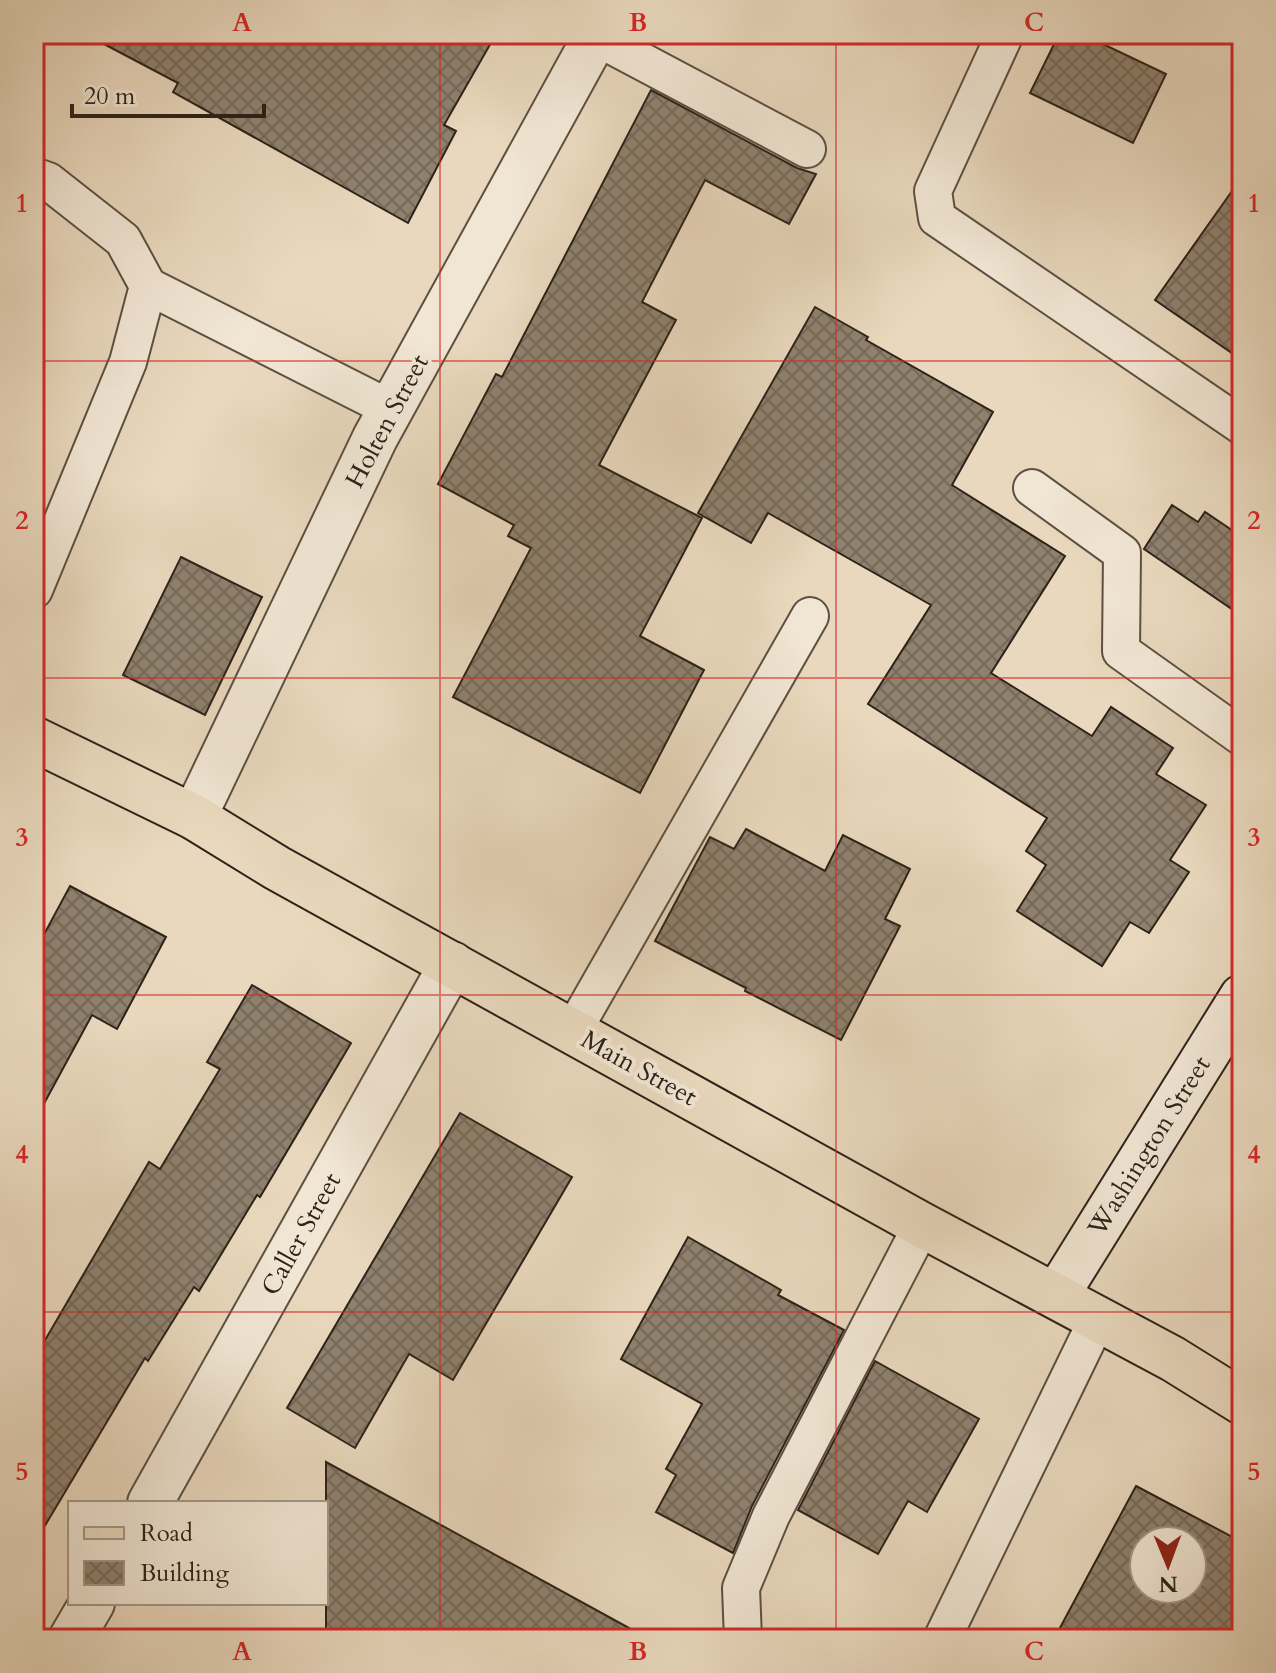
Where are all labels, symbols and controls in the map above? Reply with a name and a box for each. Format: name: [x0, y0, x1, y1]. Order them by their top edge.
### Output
text: A: [232, 5, 252, 40]
text: B: [629, 5, 647, 40]
text: C: [1024, 5, 1044, 40]
scale bar: [72, 68, 264, 118]
text: 20 m: [84, 80, 136, 113]
text: 1: [15, 186, 29, 221]
text: 1: [1247, 186, 1261, 221]
street label: Holten Street: [337, 348, 437, 494]
text: 2: [15, 503, 29, 538]
text: 2: [1247, 503, 1261, 538]
text: 3: [15, 820, 29, 855]
text: 3: [1247, 820, 1261, 855]
street label: Main Street: [575, 1022, 703, 1114]
street label: Washington Street: [1079, 1049, 1218, 1244]
text: 4: [15, 1137, 29, 1172]
text: 4: [1247, 1137, 1261, 1172]
street label: Caller Street: [253, 1166, 349, 1302]
text: 5: [15, 1454, 29, 1489]
text: 5: [1247, 1454, 1261, 1489]
legend: [68, 1501, 328, 1605]
text: Road: [140, 1517, 193, 1550]
north arrow: [1128, 1525, 1208, 1605]
text: Building: [140, 1557, 230, 1590]
text: N: [1159, 1569, 1178, 1599]
text: A: [232, 1634, 252, 1669]
text: B: [629, 1634, 647, 1669]
text: C: [1024, 1634, 1044, 1669]

